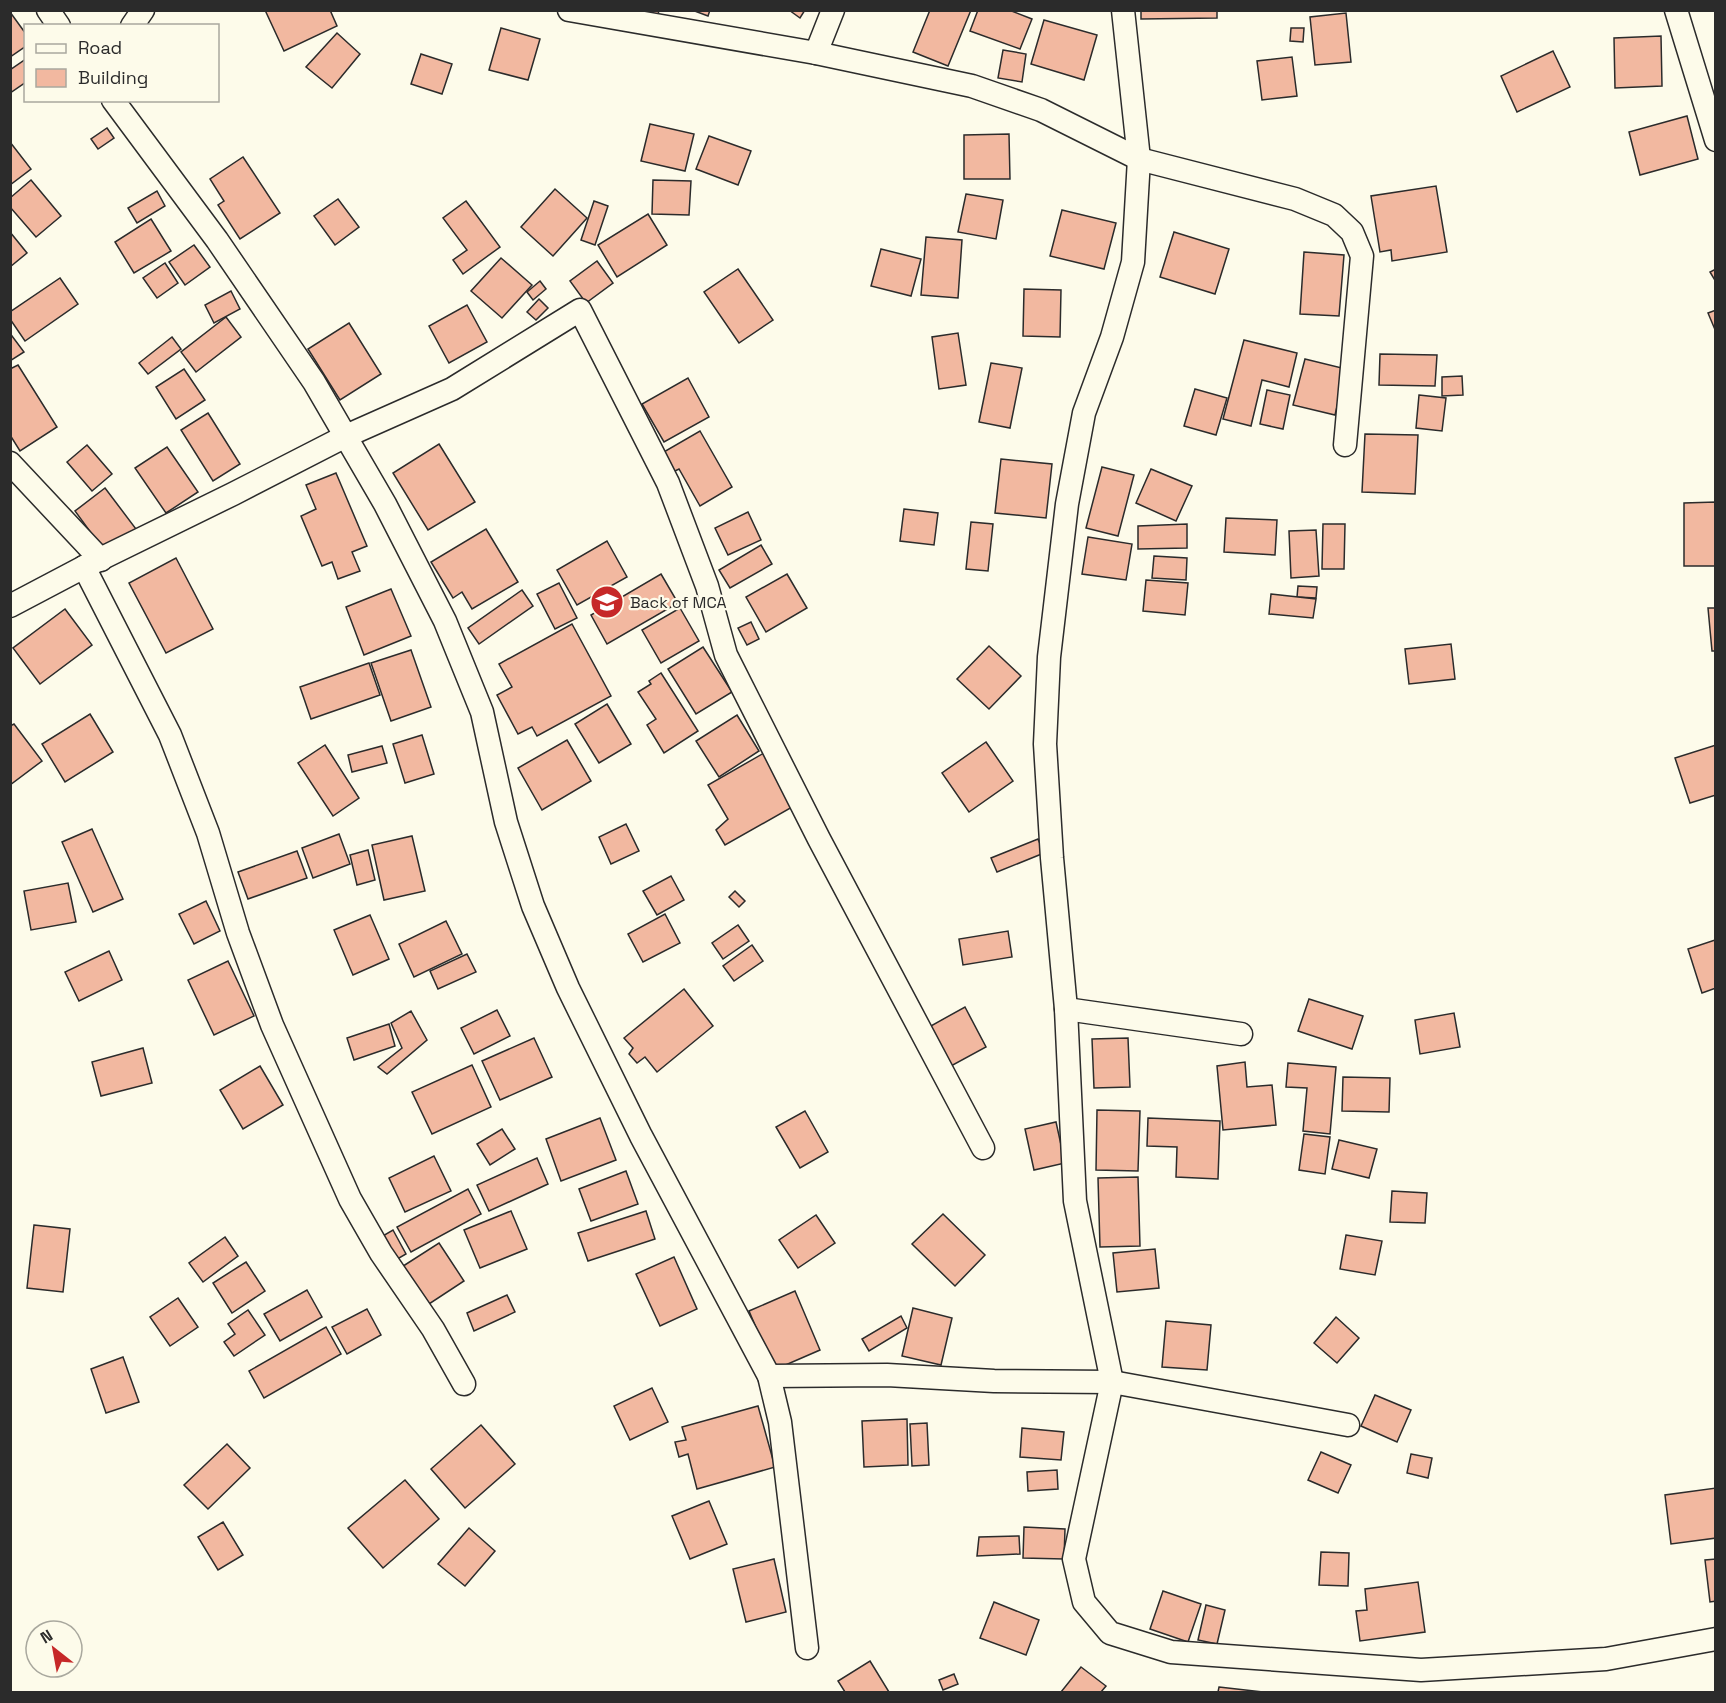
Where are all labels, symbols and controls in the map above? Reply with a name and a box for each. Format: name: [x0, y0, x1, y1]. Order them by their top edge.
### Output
legend: [24, 24, 219, 102]
text: Road: [78, 36, 122, 59]
text: Building: [78, 66, 148, 89]
school or university icon: Back of MCA: [589, 584, 625, 620]
place label: Back of MCA: [630, 592, 727, 613]
north arrow: [24, 1619, 84, 1679]
text: N: [37, 1625, 57, 1648]

